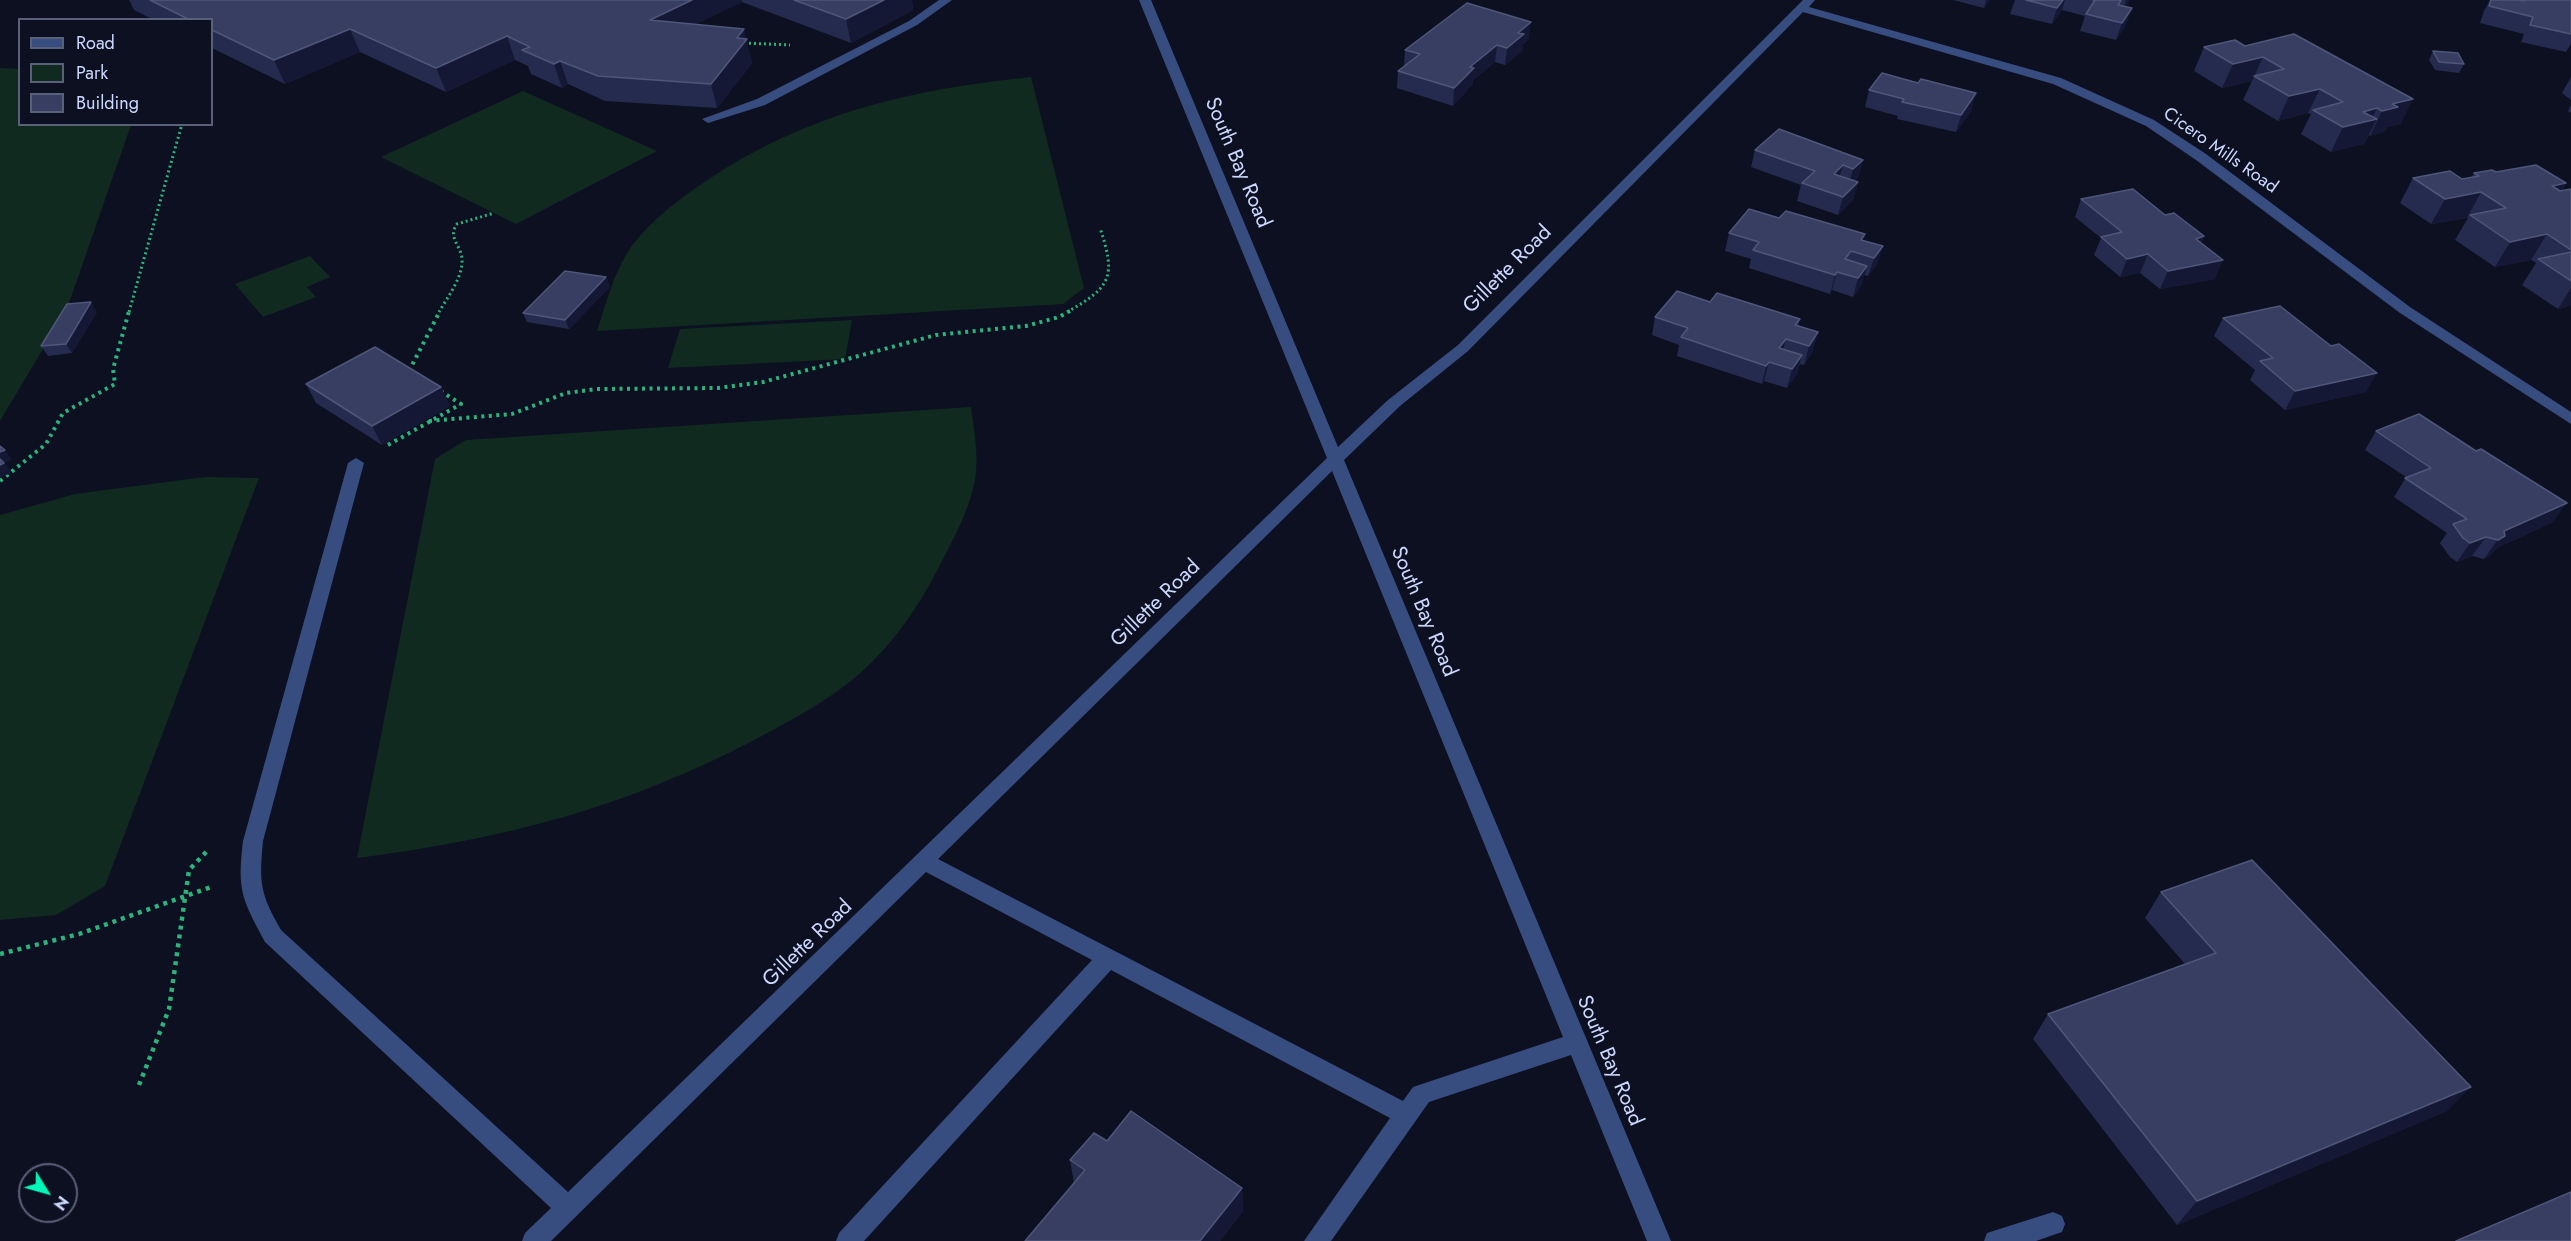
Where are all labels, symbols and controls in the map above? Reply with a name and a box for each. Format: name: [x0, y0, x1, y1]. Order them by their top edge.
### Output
legend: [18, 18, 213, 126]
text: Road: [76, 30, 115, 56]
text: Park: [76, 60, 108, 86]
text: Building: [76, 90, 139, 116]
street label: South Bay Road: [1198, 94, 1276, 232]
street label: Cicero Mills Road: [2158, 103, 2282, 199]
street label: Gillette Road: [1459, 221, 1557, 319]
street label: South Bay Road: [1384, 543, 1462, 681]
street label: Gillette Road: [1106, 555, 1206, 653]
street label: Gillette Road: [758, 895, 858, 993]
street label: South Bay Road: [1570, 992, 1648, 1130]
north arrow: [18, 1163, 78, 1223]
text: N: [48, 1191, 74, 1215]

